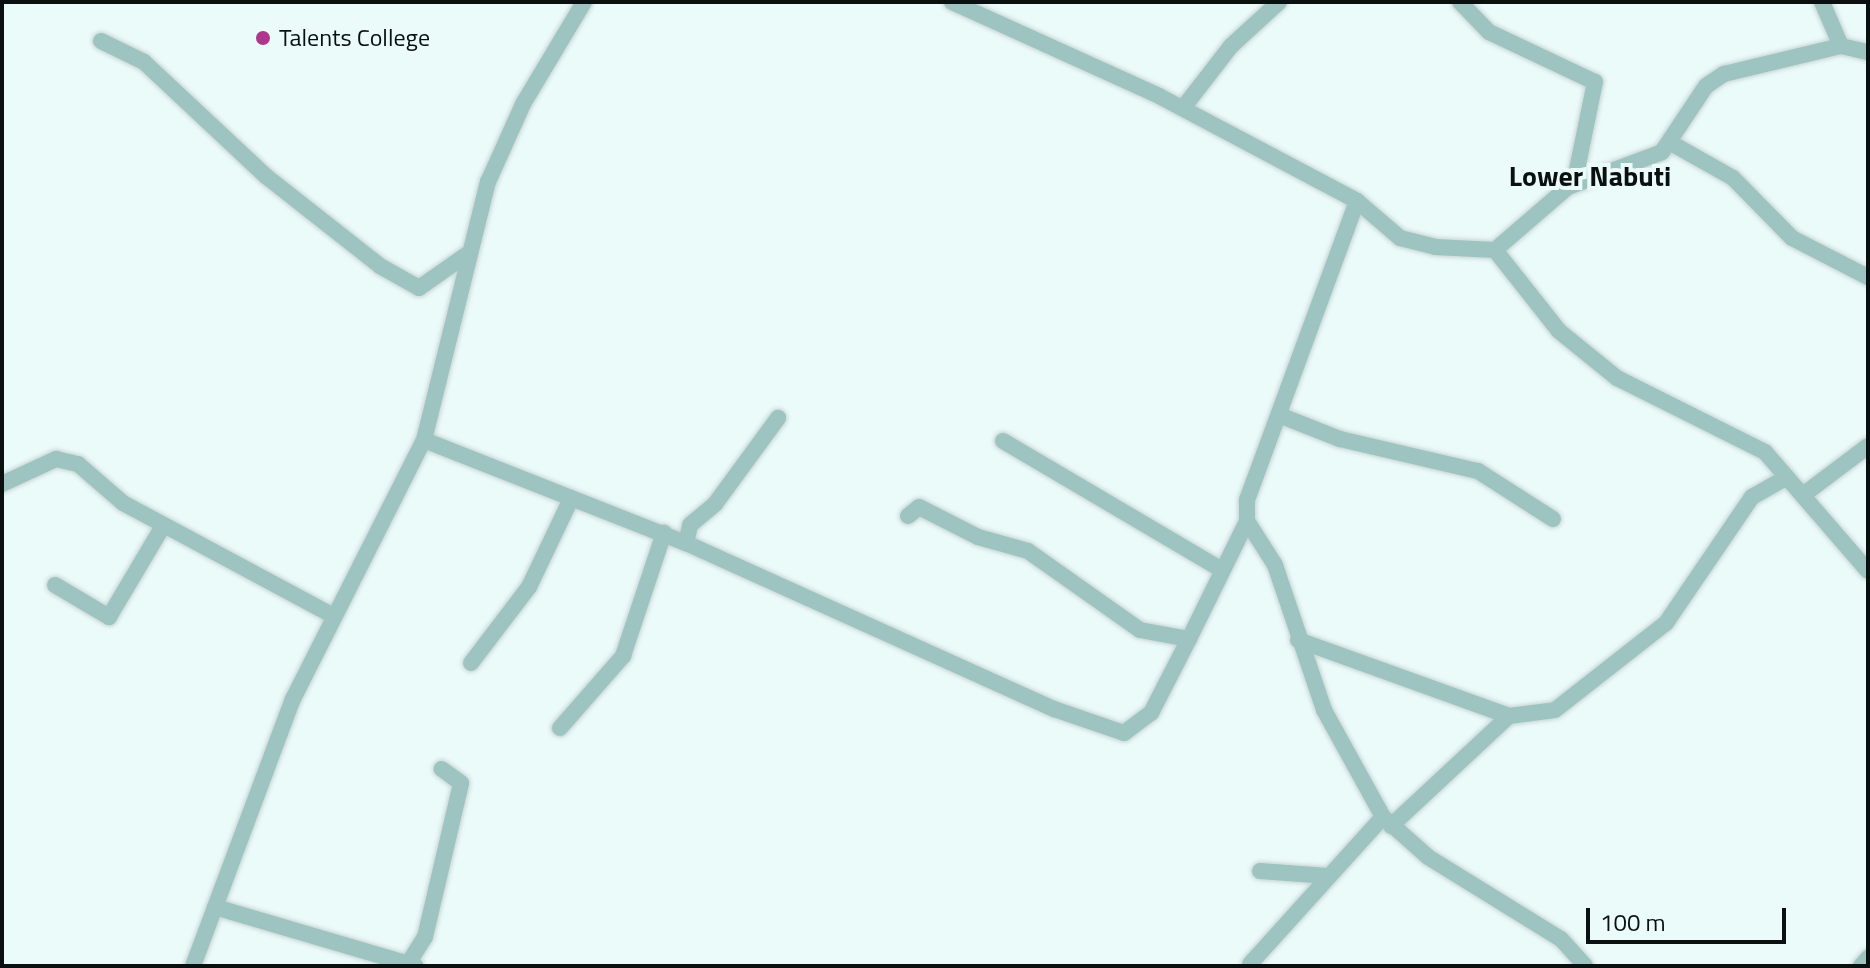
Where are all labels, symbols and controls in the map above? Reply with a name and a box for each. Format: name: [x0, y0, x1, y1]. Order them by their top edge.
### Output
place label: Talents College: [279, 24, 430, 52]
marker: Talents College: [254, 29, 272, 47]
district label: Lower Nabuti: [1509, 159, 1671, 193]
scale bar: [1590, 892, 1790, 942]
text: 100 m: [1600, 904, 1666, 940]

